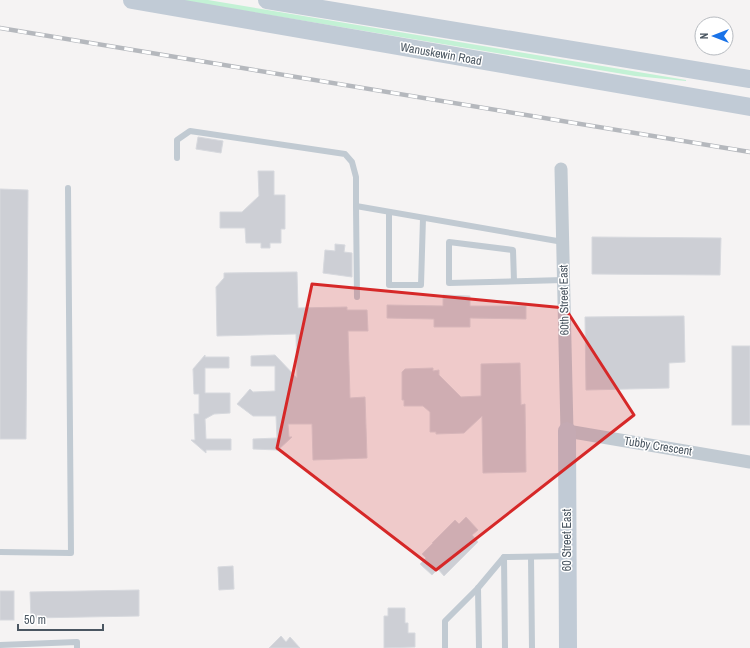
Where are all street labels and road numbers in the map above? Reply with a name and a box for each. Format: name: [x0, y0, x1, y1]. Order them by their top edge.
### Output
street label: Wanuskewin Road: [399, 39, 483, 69]
street label: 60th Street East: [555, 264, 573, 335]
street label: Tubby Crescent: [623, 433, 693, 459]
street label: 60 Street East: [559, 509, 575, 571]

